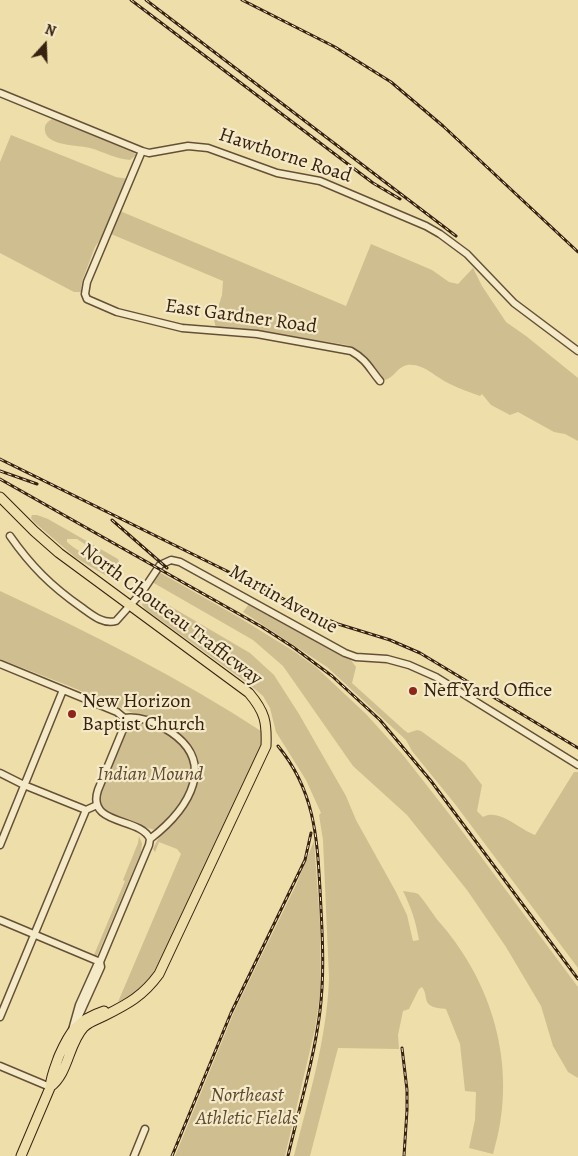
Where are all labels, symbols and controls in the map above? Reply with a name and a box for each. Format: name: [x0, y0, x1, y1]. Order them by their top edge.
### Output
north arrow: [20, 20, 70, 70]
text: N: [42, 20, 58, 41]
street label: Hawthorne Road: [216, 123, 354, 189]
street label: East Gardner Road: [163, 294, 319, 340]
street label: North Chouteau Trafficway: [75, 539, 267, 691]
street label: Martin Avenue: [225, 560, 341, 640]
place label: Neff Yard Office: [423, 679, 552, 703]
marker: Neff Yard Office: [407, 685, 419, 697]
place label: New Horizon Baptist Church: [82, 690, 205, 737]
marker: New Horizon Baptist Church: [66, 708, 78, 720]
park label: Indian Mound: [97, 763, 203, 787]
park label: Northeast Athletic Fields: [196, 1084, 298, 1131]

